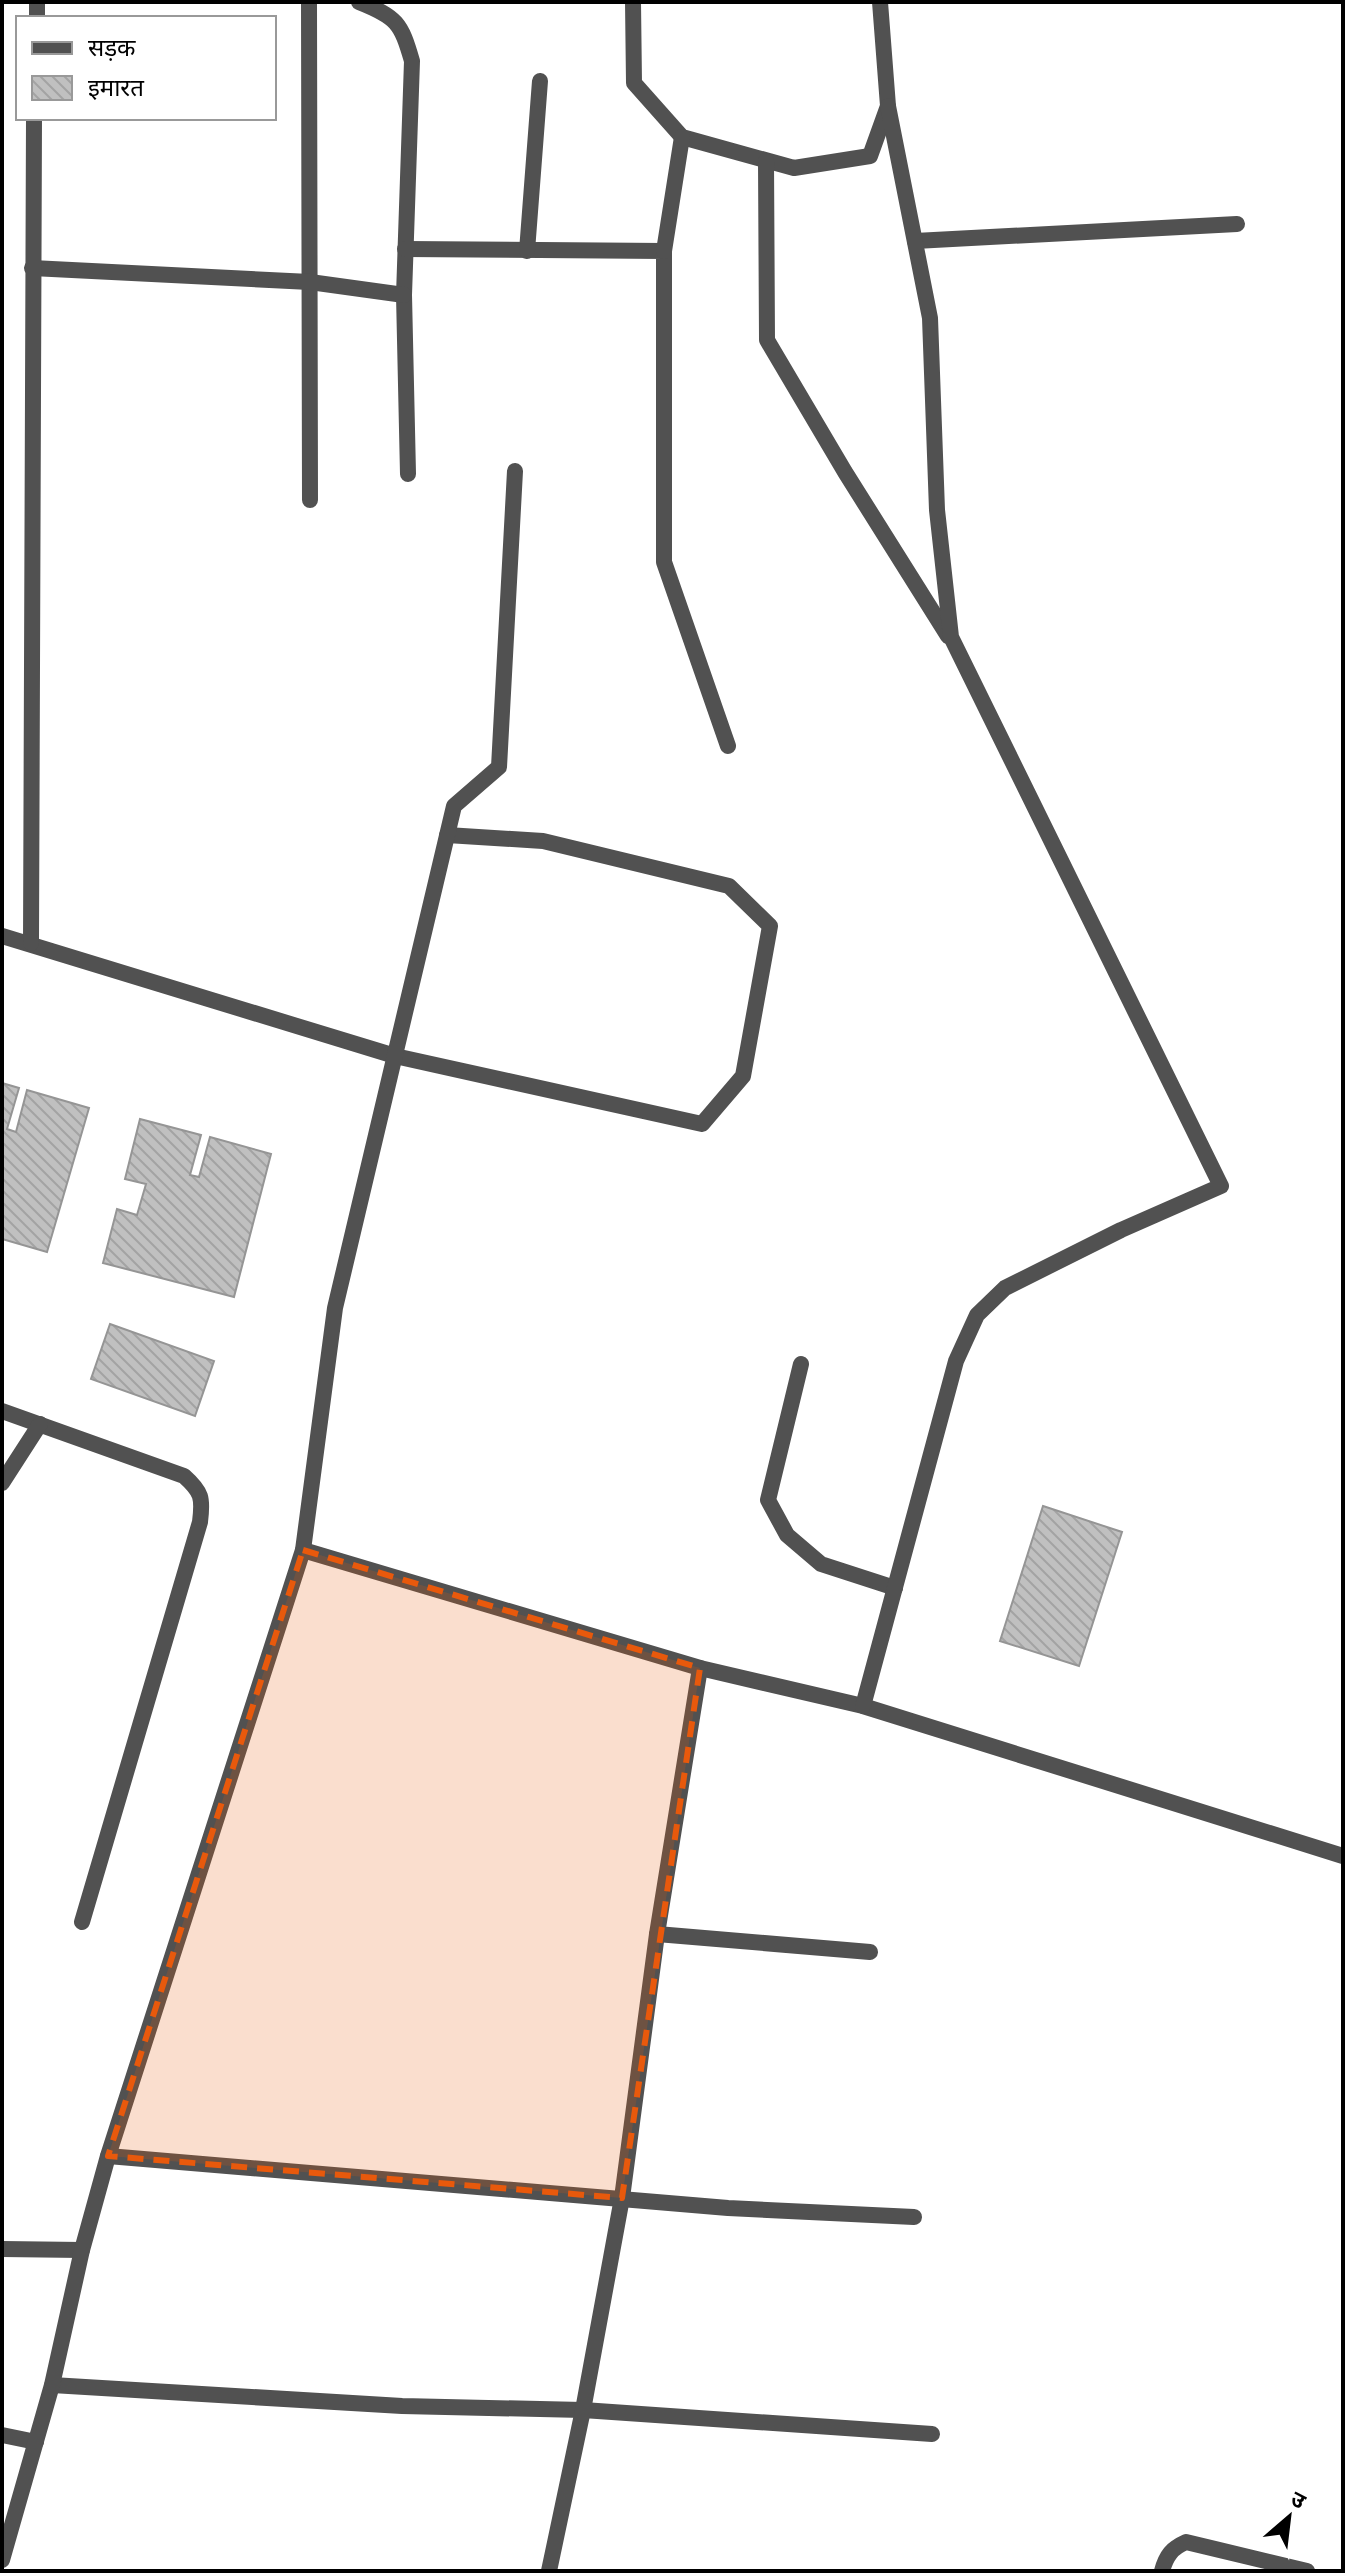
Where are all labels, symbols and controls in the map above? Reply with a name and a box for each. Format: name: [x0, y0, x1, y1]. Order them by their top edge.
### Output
legend: [16, 16, 276, 120]
text: सड़क: [88, 32, 136, 61]
text: इमारत: [88, 72, 145, 101]
north arrow: [1249, 2477, 1329, 2557]
text: उ: [1287, 2484, 1312, 2514]

